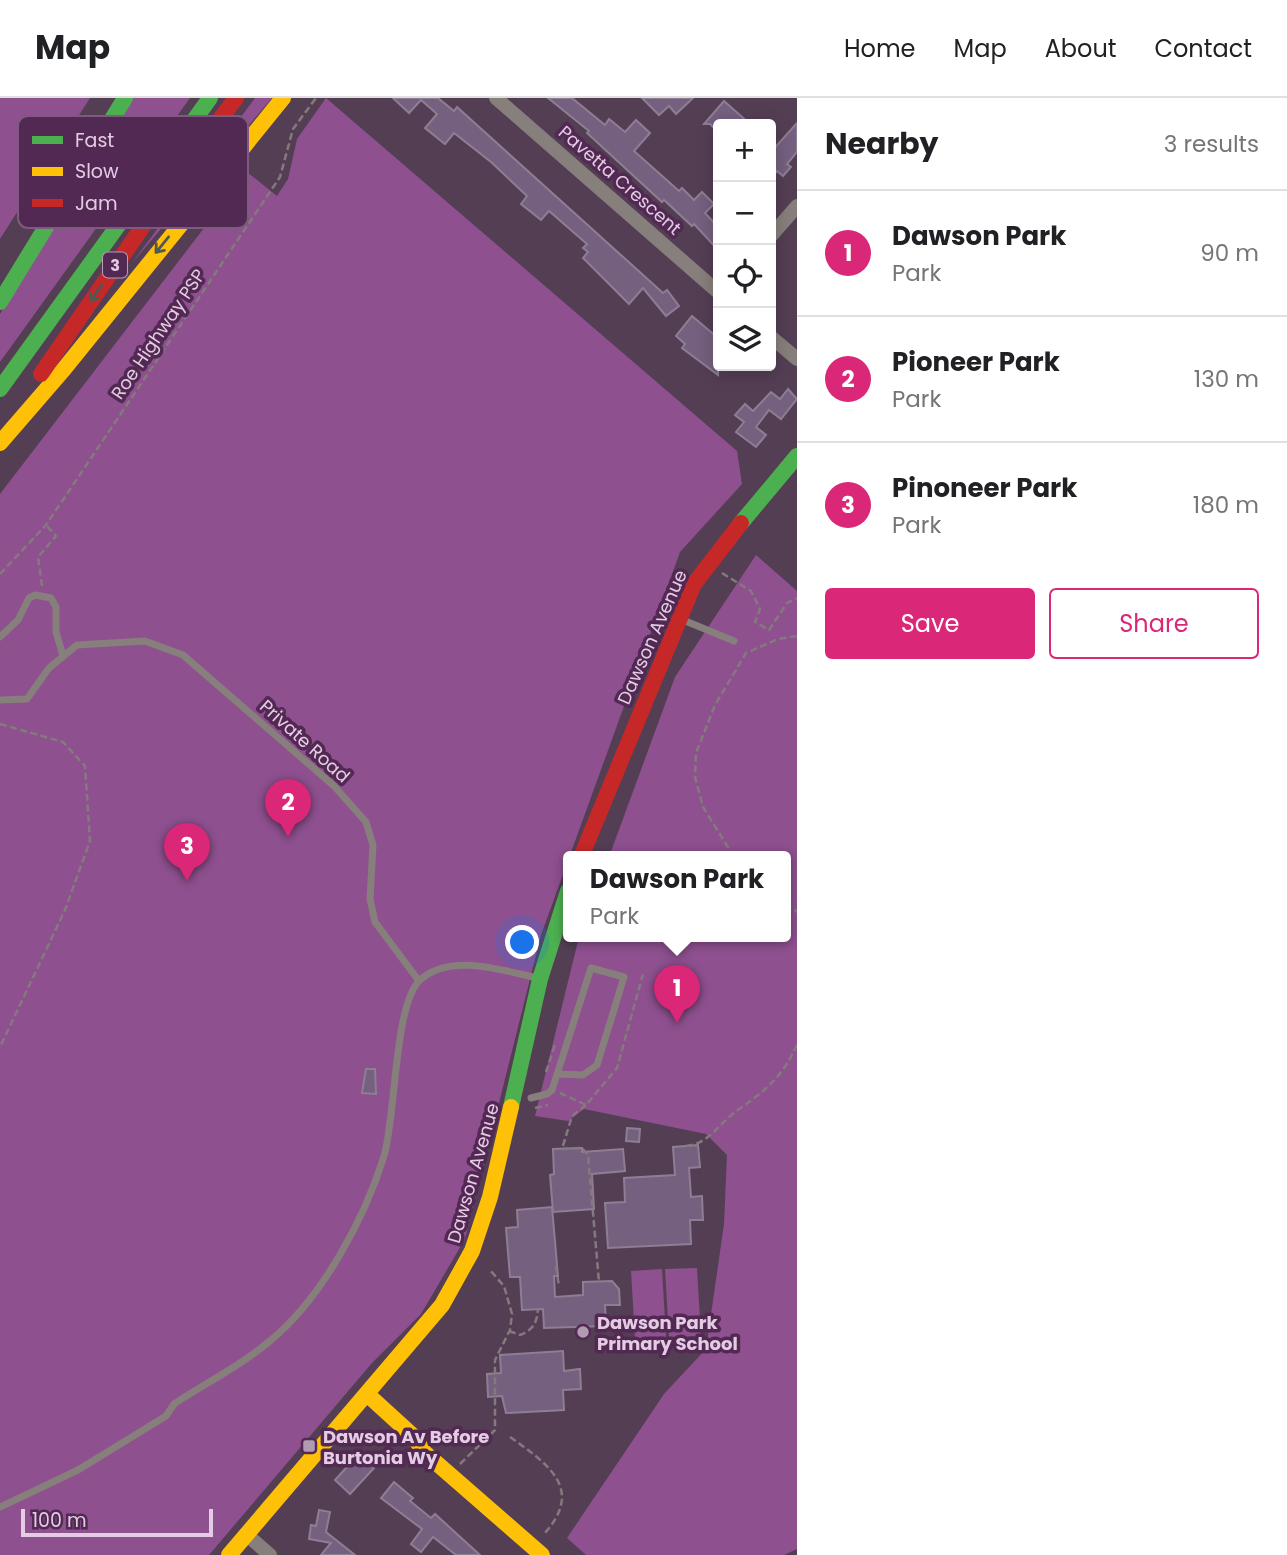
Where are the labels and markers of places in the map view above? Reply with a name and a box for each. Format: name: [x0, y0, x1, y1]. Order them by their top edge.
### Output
pin: 2: [265, 779, 311, 837]
pin: 3: [164, 823, 210, 881]
pin: 1: [654, 965, 700, 1023]
place label: Dawson Park Primary School: [597, 1310, 738, 1356]
marker: Dawson Park Primary School: [575, 1324, 591, 1340]
place label: Dawson Av Before Burtonia Wy: [323, 1424, 489, 1470]
marker: Dawson Av Before Burtonia Wy: [301, 1438, 317, 1454]

